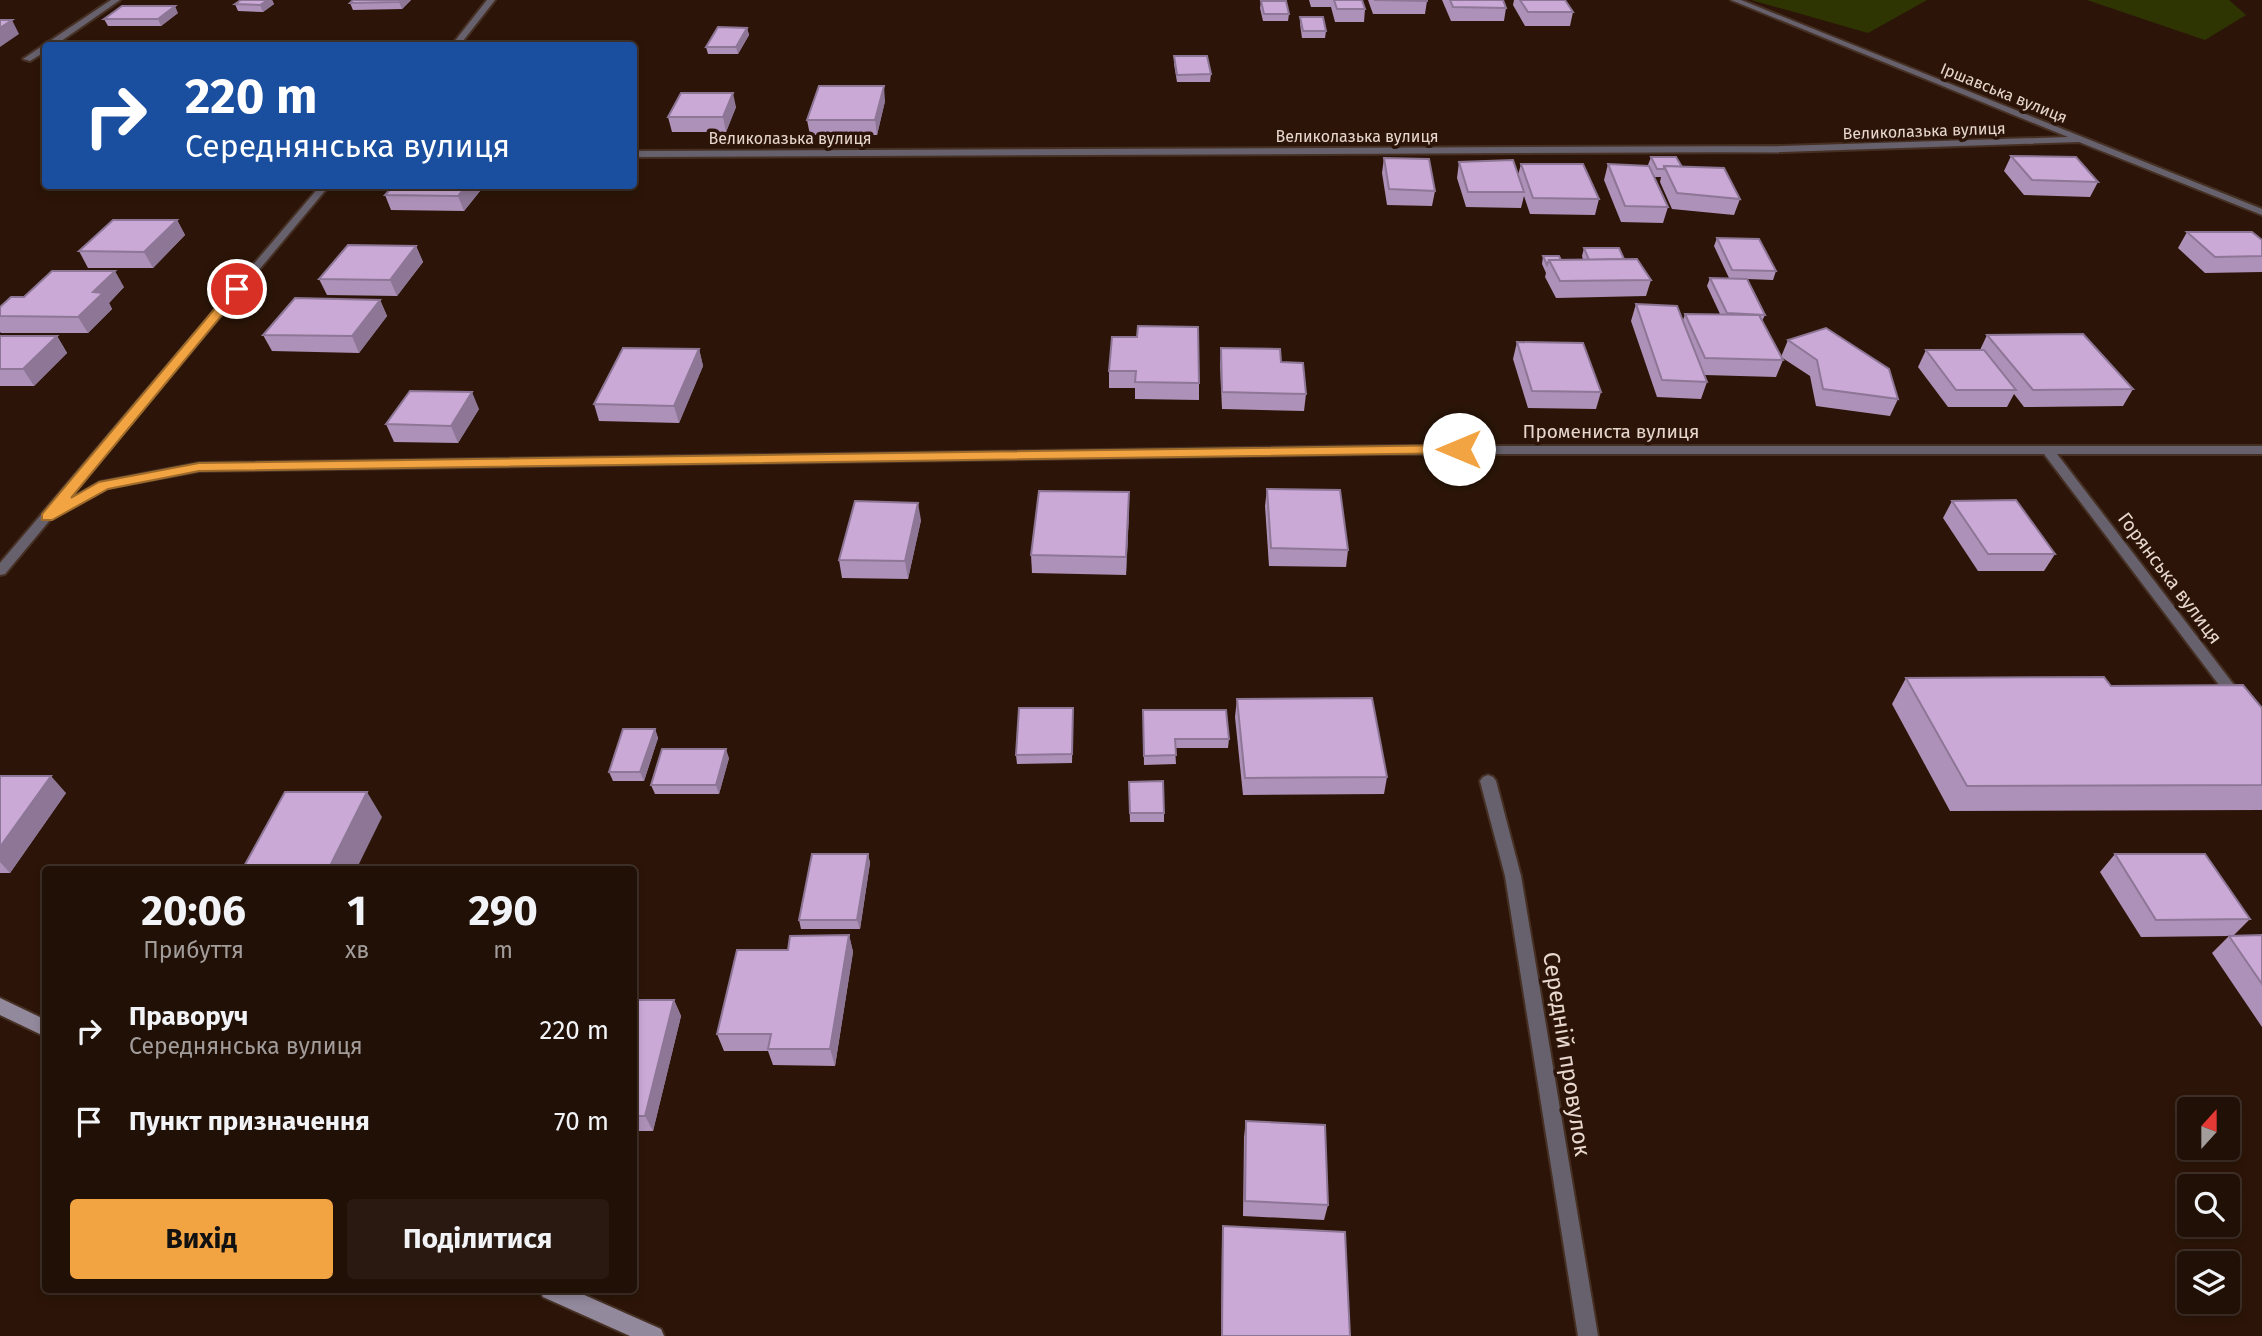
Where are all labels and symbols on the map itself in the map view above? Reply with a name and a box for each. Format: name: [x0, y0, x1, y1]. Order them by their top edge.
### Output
street label: Іршавська вулиця: [1938, 59, 2070, 127]
street label: Великолазька вулиця: [1842, 119, 2006, 143]
street label: Великолазька вулиця: [1275, 127, 1439, 146]
street label: Великолазька вулиця: [708, 129, 872, 148]
pin: [207, 259, 267, 319]
position arrow: [1422, 412, 1496, 486]
street label: Промениста вулиця: [1523, 420, 1699, 443]
street label: Горянська вулиця: [2113, 508, 2227, 648]
street label: Середній провулок: [1537, 950, 1597, 1158]
north arrow: [2177, 1097, 2240, 1160]

